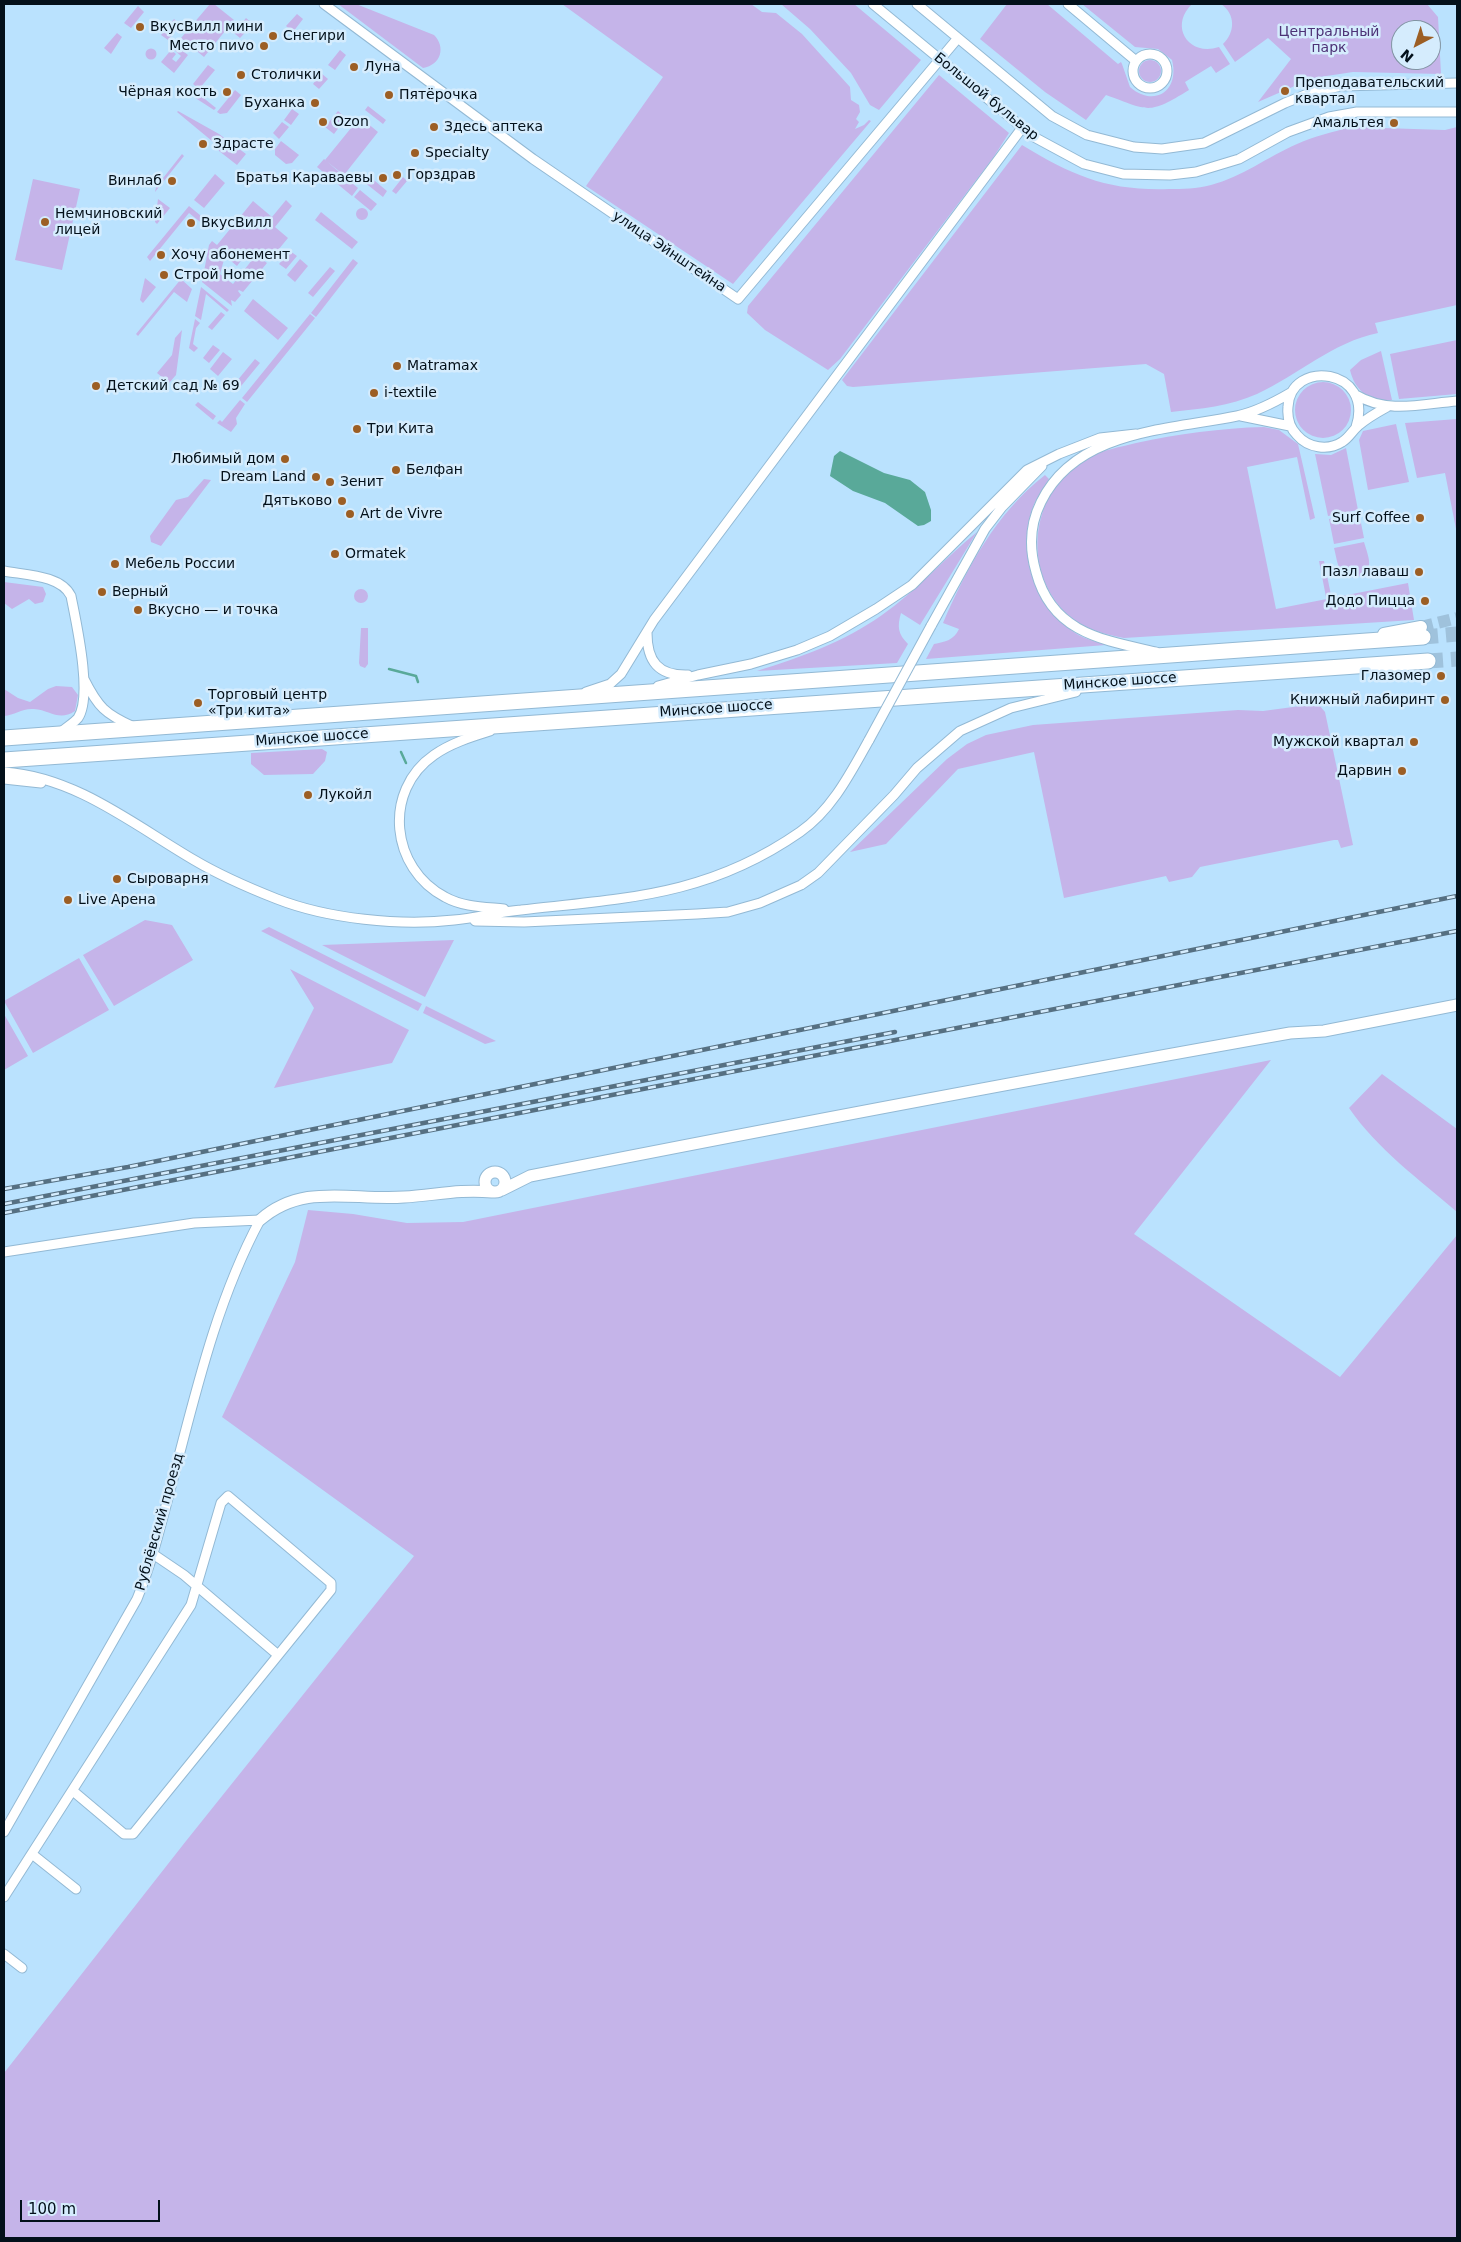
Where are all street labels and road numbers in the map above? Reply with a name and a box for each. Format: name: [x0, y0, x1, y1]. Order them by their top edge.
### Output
street label: Большой бульвар: [930, 50, 1042, 144]
street label: улица Эйнштейна: [609, 208, 729, 296]
street label: Минское шоссе: [1063, 670, 1177, 694]
street label: Минское шоссе: [659, 697, 773, 721]
street label: Минское шоссе: [255, 726, 369, 750]
street label: Рублёвский проезд: [132, 1451, 188, 1593]

